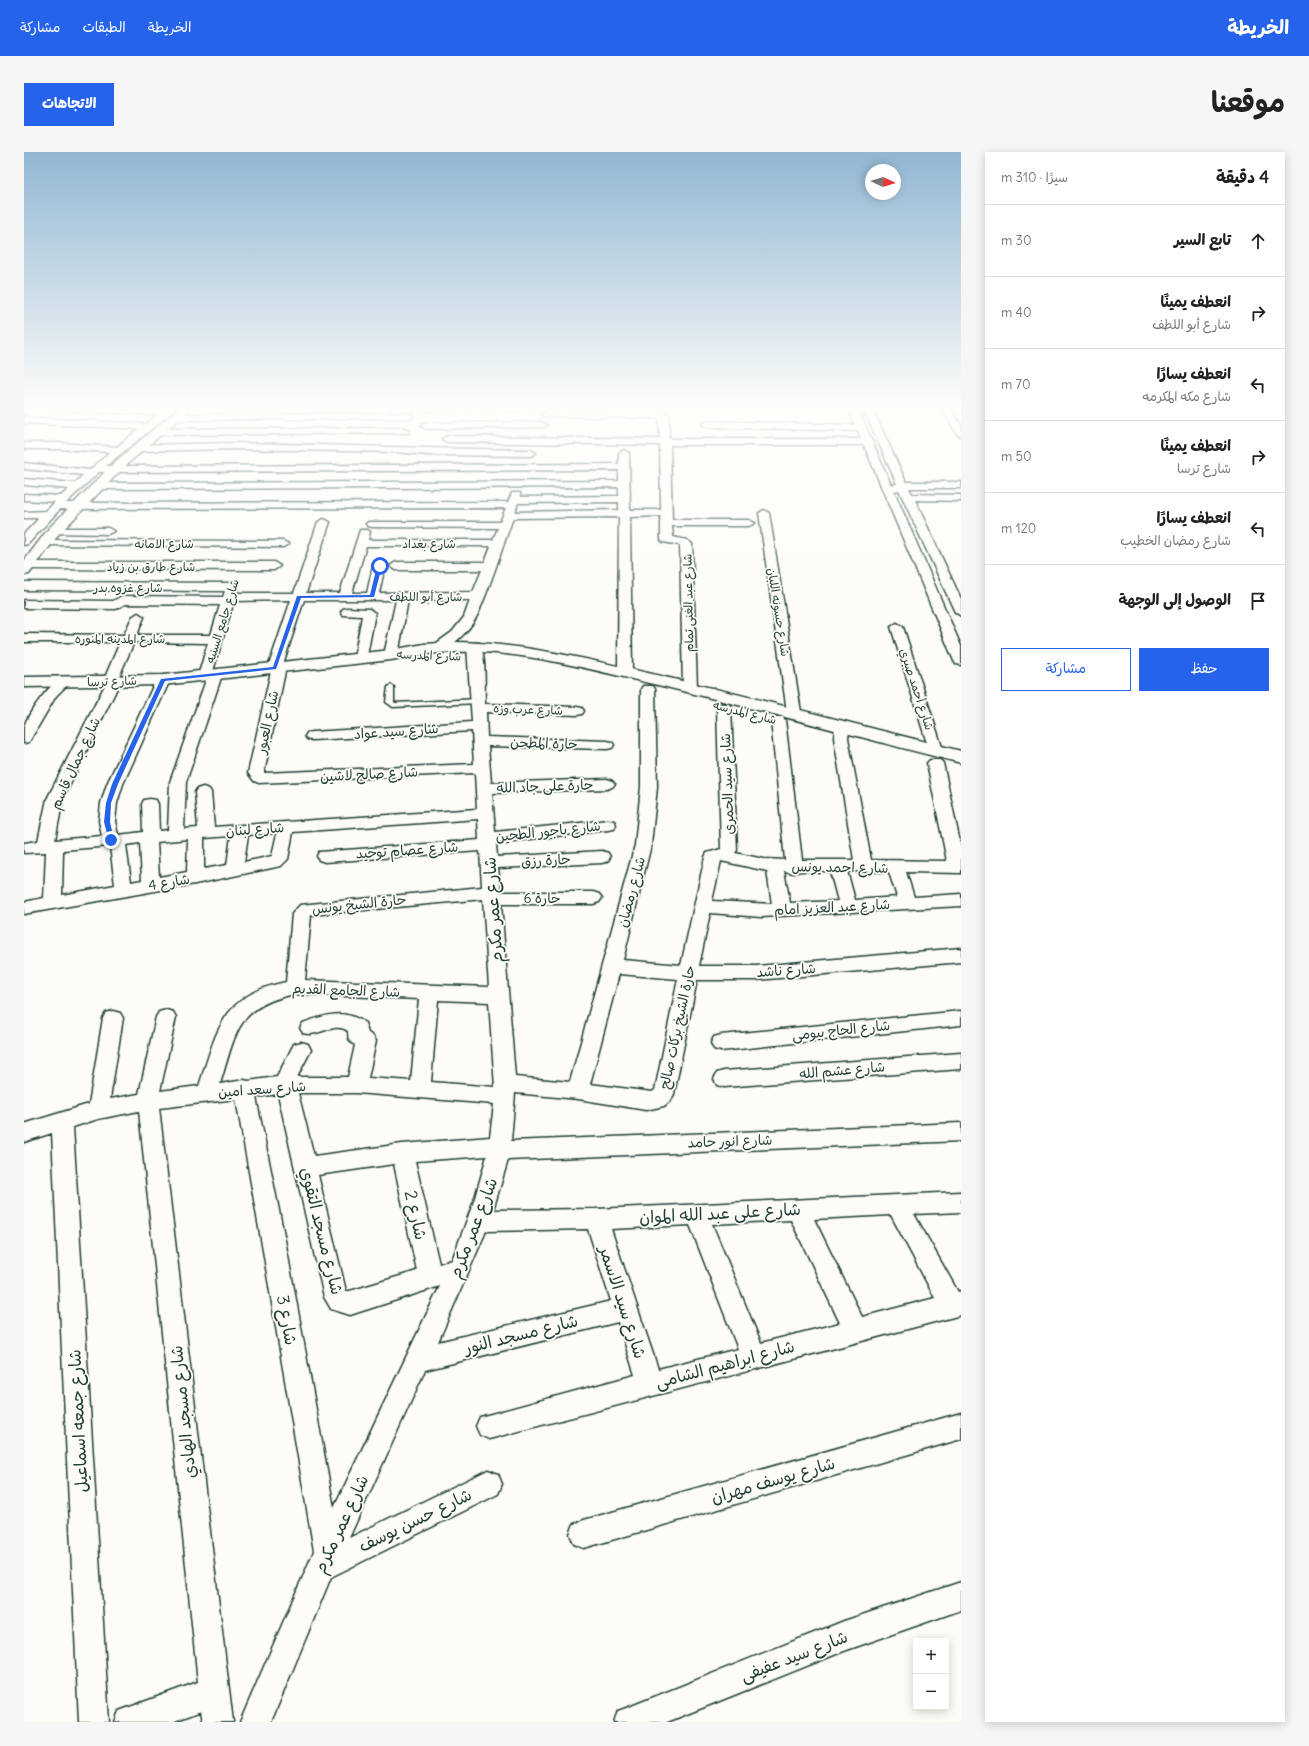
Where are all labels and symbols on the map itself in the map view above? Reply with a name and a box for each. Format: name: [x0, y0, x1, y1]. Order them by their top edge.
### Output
north arrow: [865, 164, 901, 200]
street label: شارع الامانه: [134, 536, 194, 553]
street label: شارع بغداد: [402, 536, 456, 553]
street label: شارع عبد الغنى تمام: [680, 554, 698, 652]
route start: [371, 557, 389, 575]
street label: شارع طارق بن زياد: [107, 559, 195, 576]
street label: شارع حسونه اللبان: [763, 567, 793, 658]
street label: شارع جامع السنيه: [202, 577, 244, 665]
street label: شارع غزوه بدر: [93, 580, 162, 597]
street label: شارع أبو اللطف: [390, 589, 462, 606]
street label: شارع المدينه المنوره: [75, 631, 165, 648]
street label: شارع المدرسه: [396, 646, 462, 666]
street label: شارع أحمد صبري: [895, 646, 937, 732]
street label: شارع ترسا: [87, 673, 137, 691]
street label: شارع العبور: [251, 689, 283, 757]
street label: شارع المدرسه: [711, 697, 778, 729]
street label: شارع عرب وزه: [493, 700, 563, 720]
street label: شارع جمال قاسم: [46, 714, 106, 813]
street label: شارع سيد عواد: [353, 719, 439, 744]
street label: حارة المطحن: [510, 733, 578, 753]
street label: شارع سيد الحمرى: [716, 733, 739, 835]
street label: شارع صالح لاشين: [320, 762, 419, 787]
street label: حارة على جاد الله: [496, 775, 594, 797]
street label: شارع باجور الطحين: [494, 817, 602, 846]
street label: شارع لبنان: [225, 818, 285, 841]
route end: [102, 831, 120, 849]
street label: شارع عصام توحيد: [355, 837, 459, 865]
street label: حارة رزق: [521, 850, 571, 870]
street label: شارع رمضان: [613, 855, 650, 930]
street label: شارع عمر مكرم: [478, 856, 511, 964]
street label: شارع احمد يونس: [791, 857, 889, 878]
street label: شارع 4: [147, 870, 191, 895]
street label: حارة 6: [523, 889, 561, 907]
street label: حارة الشيخ يونس: [311, 890, 407, 919]
street label: شارع عبد العزيز امام: [773, 895, 891, 921]
street label: شارع ناشد: [756, 959, 816, 982]
street label: حارة الشيخ بركات صالح: [655, 963, 700, 1091]
street label: شارع الجامع القديم: [292, 979, 400, 1003]
street label: شارع الحاج بيومى: [791, 1016, 891, 1045]
street label: شارع عشم الله: [798, 1057, 886, 1085]
street label: شارع سعد امين: [218, 1077, 307, 1102]
street label: شارع انور حامد: [687, 1131, 773, 1152]
street label: شارع مسجد التقوي: [294, 1165, 348, 1298]
street label: شارع عمر مكرم: [444, 1174, 505, 1283]
street label: شارع 2: [399, 1188, 432, 1242]
street label: شارع على عبد الله الموان: [639, 1198, 801, 1229]
street label: شارع سيد الاسمر: [593, 1241, 652, 1362]
street label: شارع 3: [271, 1293, 302, 1347]
street label: شارع مسجد النور: [460, 1309, 580, 1360]
street label: شارع ابراهيم الشامى: [653, 1335, 798, 1395]
street label: شارع مسجد الهادي: [165, 1344, 203, 1480]
street label: شارع جمعه اسماعيل: [63, 1349, 94, 1493]
street label: شارع يوسف مهران: [708, 1452, 838, 1509]
street label: شارع عمر مكرم: [309, 1471, 376, 1578]
street label: شارع حسن يوسف: [355, 1483, 476, 1558]
street label: شارع سيد عفيفى: [737, 1625, 851, 1688]

